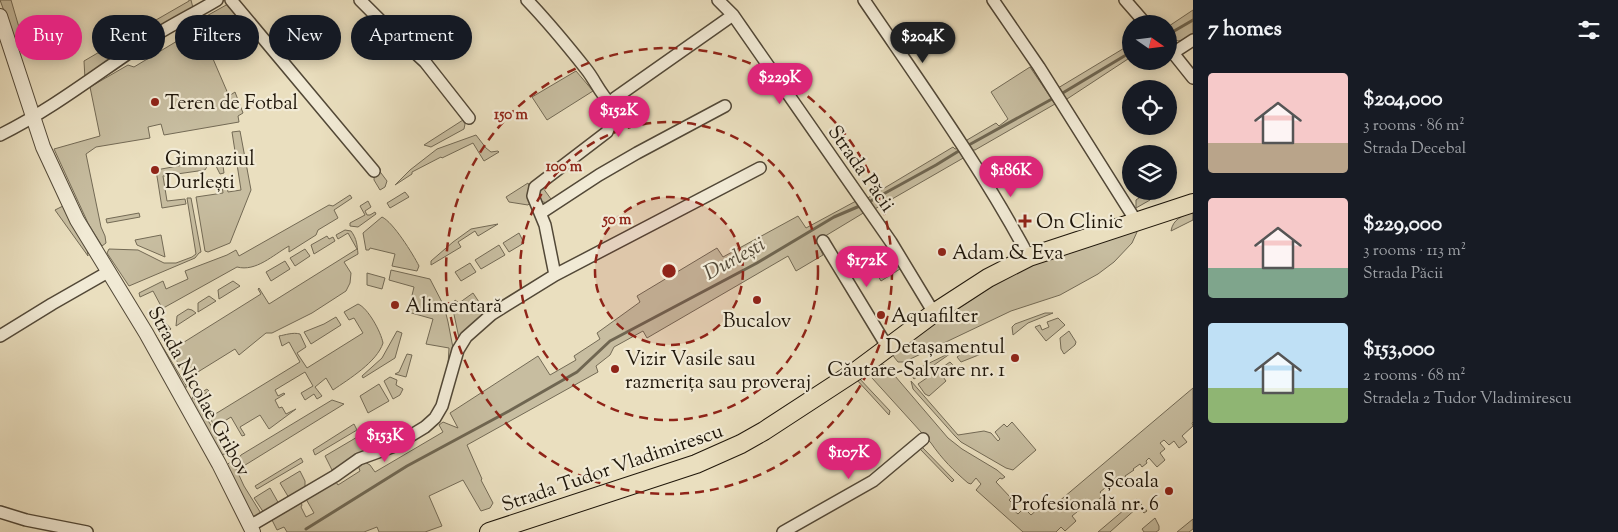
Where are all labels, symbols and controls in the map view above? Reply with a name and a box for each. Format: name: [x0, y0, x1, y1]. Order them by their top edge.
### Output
chip: Buy: [15, 15, 82, 60]
chip: Rent: [92, 15, 165, 60]
chip: Filters: [175, 15, 259, 60]
chip: New: [269, 15, 341, 60]
chip: Apartment: [351, 15, 472, 60]
north arrow: [1122, 15, 1178, 70]
map controls: [1122, 15, 1177, 200]
text: 7 homes: [1208, 15, 1282, 45]
icon: filters: [1575, 16, 1603, 44]
pin: $204K: [888, 22, 958, 64]
text: $204K: [901, 26, 945, 49]
pin: $229K: [745, 62, 815, 105]
text: $229K: [759, 67, 801, 90]
button: locate: [1122, 80, 1177, 135]
text: $204,000: [1363, 85, 1443, 115]
place label: Teren de Fotbal: [165, 90, 299, 119]
icon: home: [1248, 93, 1308, 153]
marker: Teren de Fotbal: [149, 96, 161, 108]
pin: $152K: [584, 96, 654, 138]
text: $152K: [600, 100, 638, 123]
text: 150 m: [494, 105, 528, 126]
text: 3 rooms · 86 m²: [1363, 115, 1465, 138]
street label: Strada Păcii: [819, 120, 901, 219]
text: Strada Decebal: [1363, 138, 1466, 161]
button: layers: [1122, 145, 1177, 200]
place label: Gimnaziul Durlești: [165, 146, 255, 198]
pin: $186K: [976, 156, 1046, 198]
text: 100 m: [546, 157, 583, 178]
text: $186K: [990, 160, 1032, 183]
marker: Gimnaziul Durlești: [149, 164, 161, 176]
place label: On Clinic: [1036, 209, 1123, 238]
text: 50 m: [602, 210, 632, 231]
text: $229,000: [1363, 210, 1442, 240]
marker: On Clinic: [1018, 214, 1032, 228]
icon: home: [1248, 218, 1308, 278]
water label: Durlești: [699, 231, 771, 289]
place label: Adam & Eva: [952, 240, 1064, 269]
text: 3 rooms · 113 m²: [1363, 240, 1466, 263]
pin: $172K: [832, 246, 902, 288]
marker: Adam & Eva: [936, 246, 948, 258]
text: $172K: [847, 250, 887, 273]
centre of rings: [660, 262, 678, 280]
text: Strada Păcii: [1363, 263, 1443, 286]
place label: Alimentară: [405, 293, 502, 322]
marker: Bucalov: [751, 294, 763, 306]
marker: Alimentară: [389, 299, 401, 311]
street label: Strada Nicolae Gribov: [139, 302, 257, 483]
place label: Aquafilter: [891, 303, 978, 332]
place label: Bucalov: [723, 308, 792, 337]
marker: Aquafilter: [875, 309, 887, 321]
place label: Detașamentul Căutare-Salvare nr. 1: [827, 334, 1005, 386]
text: $153,000: [1363, 335, 1435, 365]
icon: home: [1248, 343, 1308, 403]
place label: Vizir Vasile sau razmerița sau proveraj: [625, 346, 811, 398]
marker: Detașamentul Căutare-Salvare nr. 1: [1009, 352, 1021, 364]
marker: Vizir Vasile sau razmerița sau proveraj: [609, 363, 621, 375]
text: 2 rooms · 68 m²: [1363, 365, 1466, 388]
text: Stradela 2 Tudor Vladimirescu: [1363, 388, 1572, 411]
street label: Strada Tudor Vladimirescu: [498, 418, 728, 521]
pin: $153K: [350, 420, 420, 463]
text: $153K: [366, 425, 404, 448]
pin: $107K: [814, 438, 884, 480]
text: $107K: [828, 442, 870, 465]
place label: Școala Profesională nr. 6: [1011, 468, 1159, 520]
marker: Școala Profesională nr. 6: [1163, 485, 1175, 497]

